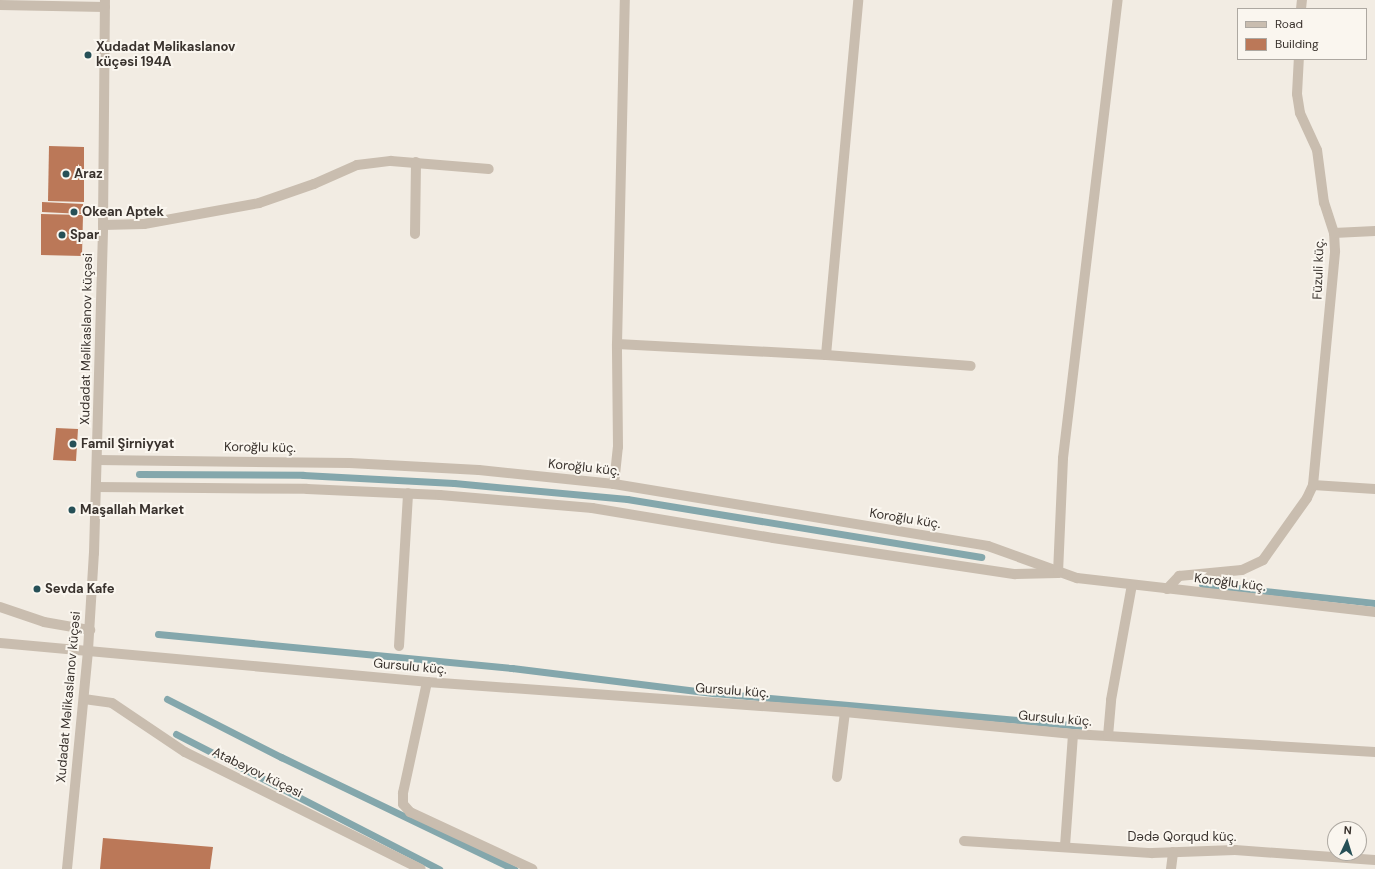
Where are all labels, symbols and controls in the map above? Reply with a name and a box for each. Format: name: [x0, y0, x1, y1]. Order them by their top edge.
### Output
legend: [1237, 8, 1367, 60]
text: Road: [1275, 16, 1303, 32]
text: Building: [1275, 36, 1319, 52]
place label: Xudadat Məlikaslanov küçəsi 194A: [96, 40, 235, 71]
marker: Xudadat Məlikaslanov küçəsi 194A: [83, 50, 93, 60]
place label: Araz: [74, 166, 103, 182]
marker: Araz: [61, 169, 71, 179]
place label: Okean Aptek: [82, 204, 164, 220]
marker: Okean Aptek: [69, 207, 79, 217]
place label: Spar: [70, 227, 99, 243]
marker: Spar: [57, 230, 67, 240]
street label: Füzuli küç.: [1310, 238, 1328, 300]
street label: Xudadat Məlikaslanov küçəsi: [78, 253, 96, 425]
place label: Famil Şirniyyat: [81, 436, 174, 452]
marker: Famil Şirniyyat: [68, 439, 78, 449]
street label: Koroğlu küç.: [224, 440, 296, 456]
street label: Koroğlu küç.: [547, 456, 621, 480]
place label: Maşallah Market: [80, 502, 184, 518]
marker: Maşallah Market: [67, 505, 77, 515]
street label: Koroğlu küç.: [868, 506, 942, 532]
street label: Koroğlu küç.: [1193, 571, 1267, 595]
place label: Sevda Kafe: [45, 581, 115, 597]
marker: Sevda Kafe: [32, 584, 42, 594]
street label: Xudadat Məlikaslanov küçəsi: [54, 611, 84, 783]
street label: Gursulu küç.: [373, 656, 447, 678]
street label: Gursulu küç.: [695, 681, 769, 701]
street label: Gursulu küç.: [1018, 708, 1092, 730]
street label: Atabəyov küçəsi: [209, 744, 305, 802]
north arrow: [1327, 821, 1367, 861]
text: N: [1343, 823, 1352, 837]
street label: Dədə Qorqud küç.: [1128, 829, 1236, 845]

